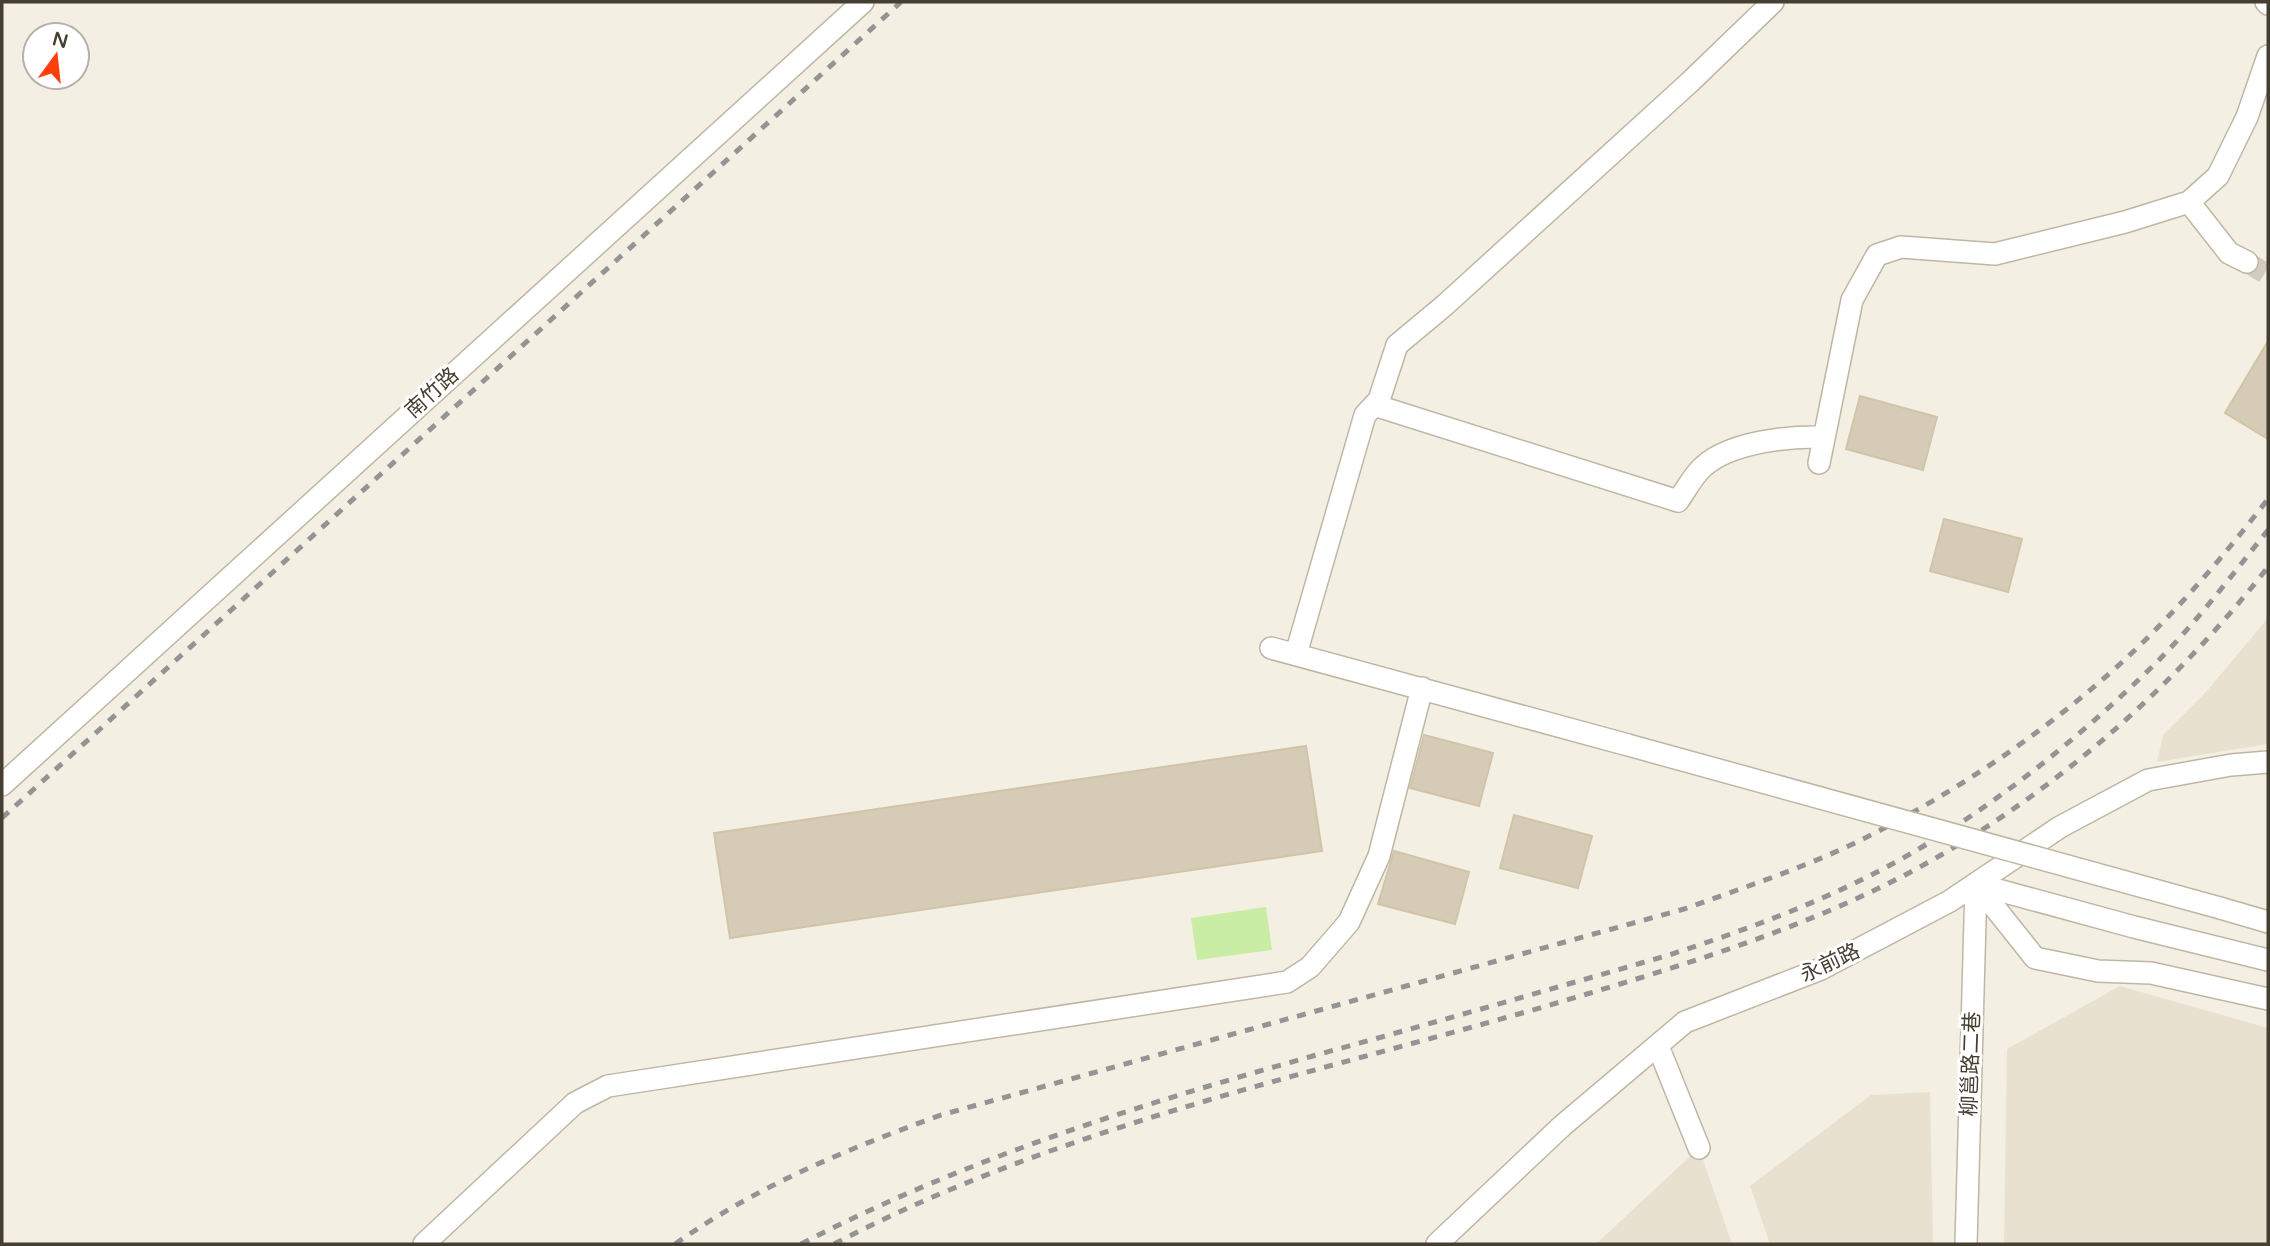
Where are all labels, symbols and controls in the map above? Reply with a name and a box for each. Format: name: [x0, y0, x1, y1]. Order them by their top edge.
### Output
north arrow: [21, 21, 91, 91]
text: N: [50, 28, 70, 53]
street label: 南竹路: [400, 363, 464, 423]
street label: 永前路: [1796, 938, 1864, 988]
street label: 柳邕路二巷: [1957, 1011, 1985, 1117]

